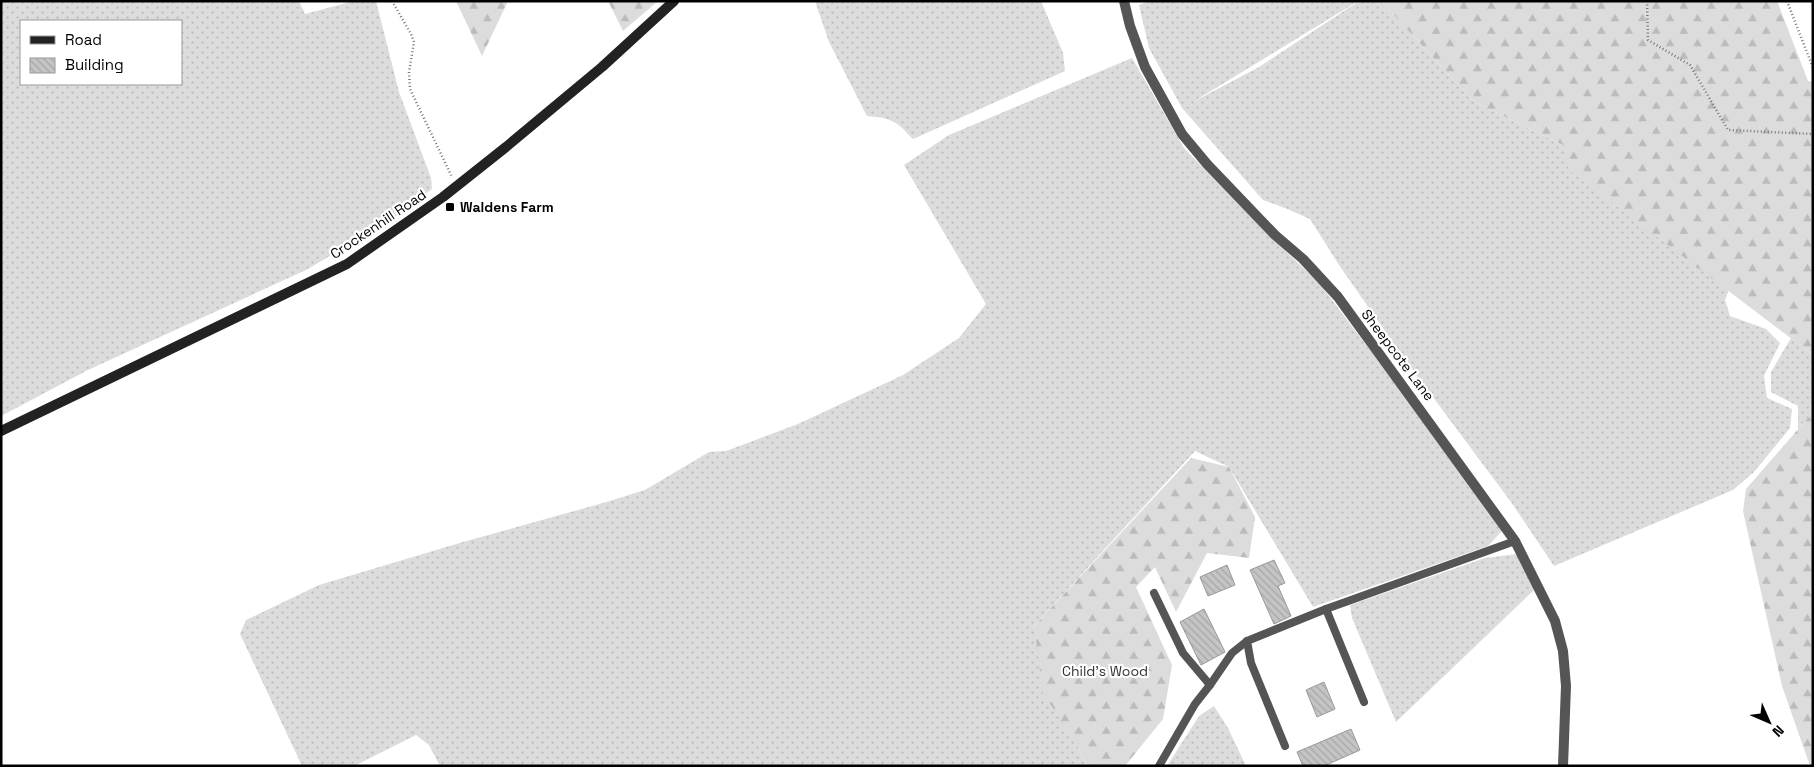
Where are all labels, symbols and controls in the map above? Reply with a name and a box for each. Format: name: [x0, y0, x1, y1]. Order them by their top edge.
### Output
legend: [20, 20, 182, 85]
text: Road: [65, 30, 102, 49]
text: Building: [65, 55, 124, 74]
street label: Crockenhill Road: [327, 185, 429, 263]
place label: Waldens Farm: [460, 198, 554, 216]
marker: Waldens Farm: [444, 201, 456, 213]
street label: Sheepcote Lane: [1358, 306, 1438, 404]
park label: Child's Wood: [1062, 662, 1148, 680]
north arrow: [1744, 697, 1794, 747]
text: N: [1769, 722, 1788, 741]

